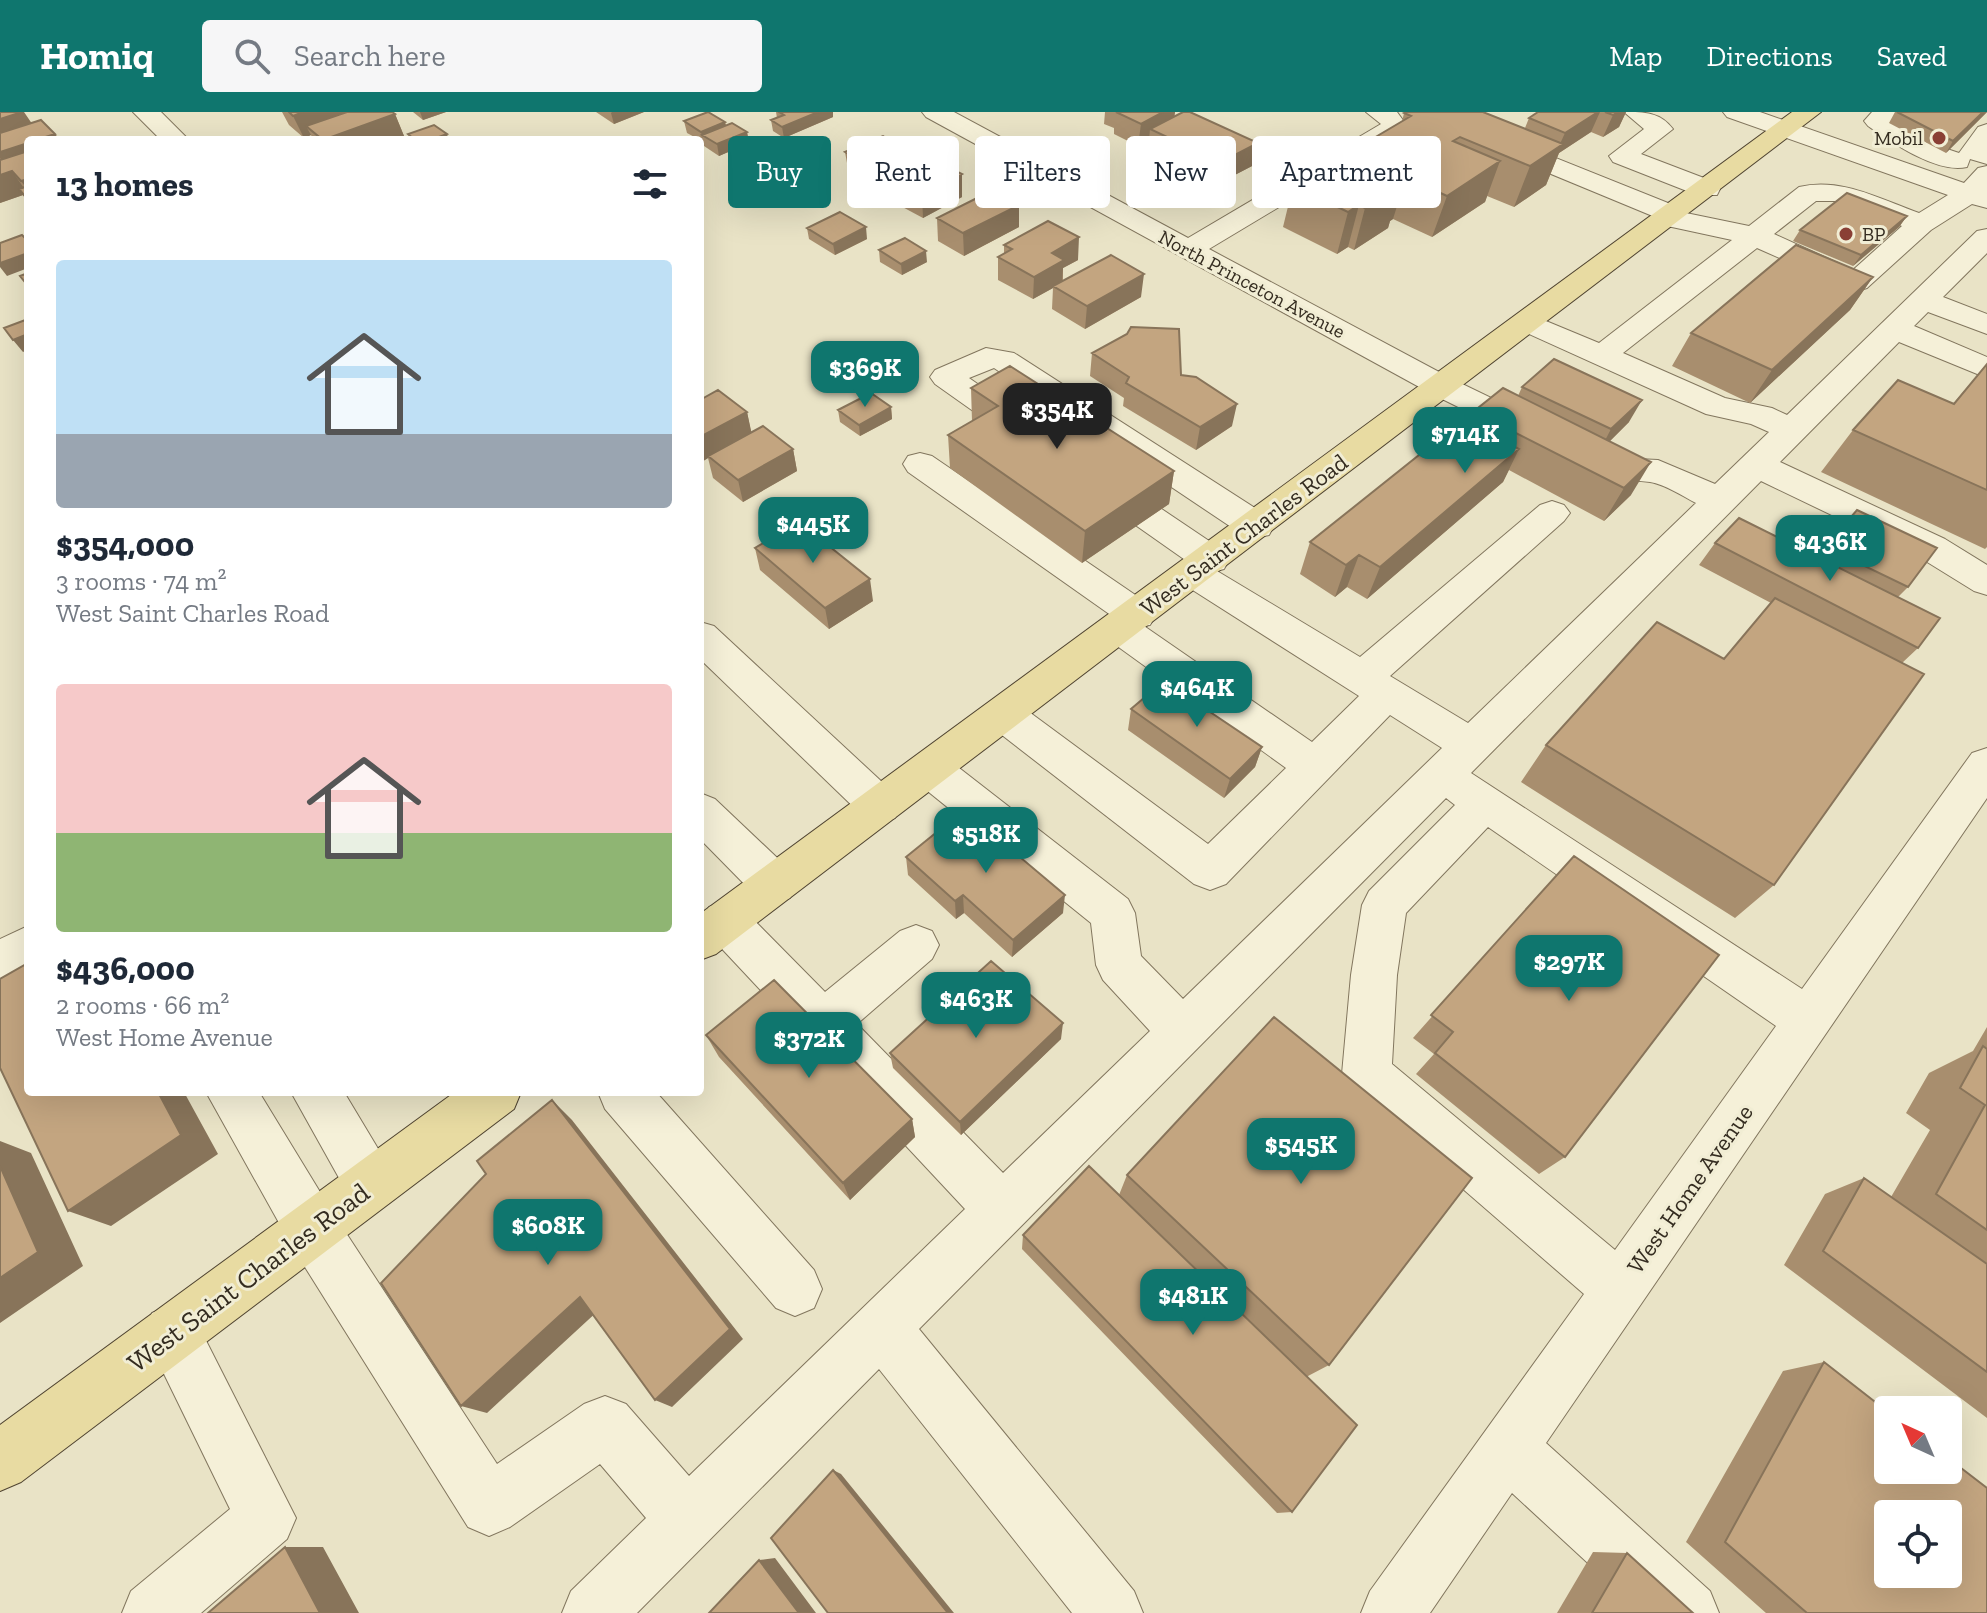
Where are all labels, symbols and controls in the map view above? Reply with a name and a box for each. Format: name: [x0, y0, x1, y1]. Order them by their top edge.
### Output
search box: [202, 20, 762, 92]
text: Homiq: [40, 33, 154, 79]
icon: search: [230, 34, 274, 78]
text: Search here: [294, 38, 446, 74]
text: Map: [1609, 40, 1662, 73]
text: Directions: [1706, 40, 1833, 73]
text: Saved: [1877, 40, 1947, 73]
place label: Mobil: [1874, 126, 1923, 150]
marker: Mobil: [1930, 129, 1948, 147]
chip: Buy: [728, 136, 831, 208]
chip: Rent: [847, 136, 959, 208]
chip: Filters: [975, 136, 1110, 208]
chip: New: [1126, 136, 1236, 208]
chip: Apartment: [1252, 136, 1441, 208]
icon: filters: [628, 162, 672, 206]
text: 13 homes: [56, 164, 194, 205]
place label: BP: [1862, 222, 1886, 246]
street label: North Princeton Avenue: [1155, 225, 1349, 343]
marker: BP: [1837, 225, 1855, 243]
icon: home: [292, 312, 436, 456]
pin: $369K: [809, 341, 921, 409]
text: $369K: [829, 351, 901, 383]
pin: $354K: [1001, 383, 1113, 451]
text: $354K: [1021, 393, 1093, 425]
pin: $714K: [1409, 407, 1521, 475]
text: $714K: [1431, 417, 1499, 449]
street label: West Saint Charles Road: [1134, 447, 1353, 622]
pin: $445K: [757, 497, 869, 565]
text: $445K: [776, 507, 850, 539]
pin: $436K: [1774, 515, 1886, 583]
text: $354,000: [56, 524, 194, 565]
text: $436K: [1794, 525, 1866, 557]
text: 3 rooms · 74 m²: [56, 565, 227, 597]
text: West Saint Charles Road: [56, 597, 329, 629]
pin: $464K: [1141, 661, 1253, 729]
text: $464K: [1160, 671, 1234, 703]
icon: home: [292, 736, 436, 880]
pin: $518K: [930, 807, 1042, 875]
text: $518K: [952, 817, 1020, 849]
pin: $297K: [1513, 935, 1625, 1003]
text: $297K: [1533, 945, 1605, 977]
text: $436,000: [56, 948, 195, 989]
pin: $463K: [920, 972, 1032, 1040]
text: $463K: [940, 982, 1012, 1014]
text: 2 rooms · 66 m²: [56, 989, 229, 1021]
pin: $372K: [753, 1012, 865, 1080]
text: West Home Avenue: [56, 1021, 273, 1053]
text: $372K: [774, 1022, 844, 1054]
street label: West Home Avenue: [1620, 1098, 1759, 1279]
pin: $545K: [1245, 1118, 1357, 1186]
text: $545K: [1265, 1128, 1337, 1160]
street label: West Saint Charles Road: [121, 1176, 376, 1379]
pin: $608K: [492, 1199, 604, 1267]
text: $608K: [511, 1209, 585, 1241]
pin: $481K: [1137, 1269, 1249, 1337]
text: $481K: [1158, 1279, 1228, 1311]
north arrow: [1874, 1396, 1962, 1484]
map controls: [1874, 1396, 1962, 1588]
button: locate: [1874, 1500, 1962, 1588]

